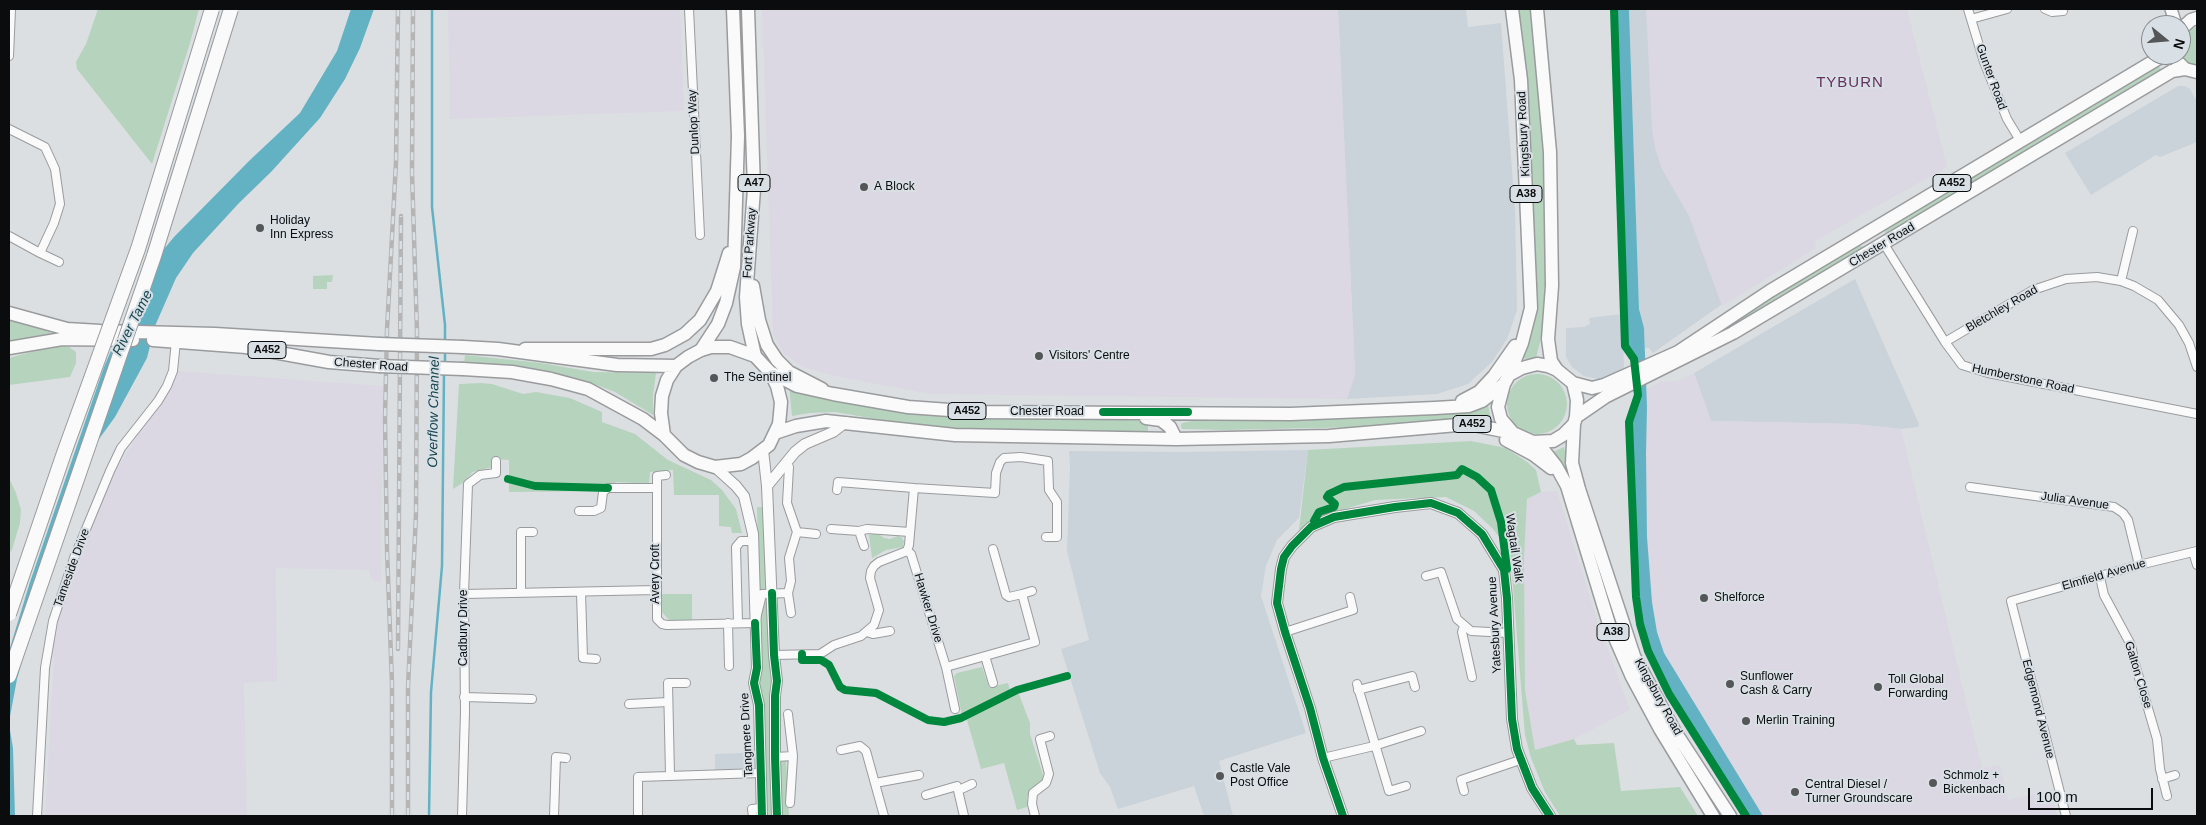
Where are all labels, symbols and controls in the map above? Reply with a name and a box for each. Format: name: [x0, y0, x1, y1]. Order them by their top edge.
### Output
north arrow: [2141, 15, 2191, 65]
text: N: [2170, 37, 2189, 51]
street label: Gunter Road: [1972, 42, 2010, 112]
district label: TYBURN: [1815, 74, 1885, 92]
street label: Dunlop Way: [685, 89, 703, 155]
street label: Kingsbury Road: [1515, 91, 1533, 177]
road number: A47: [738, 174, 770, 192]
road number: A452: [1933, 174, 1971, 192]
place label: A Block: [874, 180, 915, 194]
marker: A Block: [858, 181, 870, 193]
road number: A38: [1510, 185, 1542, 202]
street label: Fort Parkway: [740, 207, 760, 279]
place label: Holiday Inn Express: [270, 214, 333, 242]
street label: Chester Road: [1847, 220, 1917, 270]
marker: Holiday Inn Express: [254, 222, 266, 234]
street label: Bletchley Road: [1963, 283, 2041, 335]
water label: River Tame: [109, 288, 157, 358]
road number: A452: [248, 342, 286, 358]
place label: Visitors' Centre: [1049, 349, 1130, 363]
marker: Visitors' Centre: [1033, 350, 1045, 362]
street label: Chester Road: [334, 355, 408, 375]
water label: Overflow Channel: [425, 356, 443, 468]
street label: Humberstone Road: [1971, 361, 2075, 397]
place label: The Sentinel: [724, 371, 791, 385]
marker: The Sentinel: [708, 372, 720, 384]
road number: A452: [948, 402, 986, 420]
street label: Chester Road: [1010, 405, 1084, 419]
road number: A452: [1453, 416, 1491, 432]
street label: Julia Avenue: [2040, 489, 2110, 513]
street label: Wagtail Walk: [1502, 513, 1526, 583]
street label: Tameside Drive: [51, 527, 93, 609]
street label: Avery Croft: [649, 544, 663, 604]
street label: Elmfield Avenue: [2060, 556, 2148, 594]
street label: Hawker Drive: [911, 571, 945, 645]
street label: Yatesbury Avenue: [1485, 576, 1505, 674]
street label: Cadbury Drive: [457, 590, 471, 666]
place label: Shelforce: [1714, 591, 1765, 605]
marker: Shelforce: [1698, 592, 1710, 604]
road number: A38: [1597, 624, 1629, 640]
street label: Galton Close: [2121, 640, 2155, 710]
street label: Kingsbury Road: [1631, 656, 1685, 738]
street label: Edgemond Avenue: [2019, 658, 2057, 760]
place label: Sunflower Cash & Carry: [1740, 670, 1812, 698]
place label: Toll Global Forwarding: [1888, 673, 1948, 701]
marker: Sunflower Cash & Carry: [1724, 678, 1736, 690]
marker: Toll Global Forwarding: [1872, 681, 1884, 693]
street label: Tangmere Drive: [738, 692, 756, 778]
place label: Merlin Training: [1756, 714, 1835, 728]
marker: Merlin Training: [1740, 715, 1752, 727]
place label: Castle Vale Post Office: [1230, 762, 1290, 790]
place label: Schmolz + Bickenbach: [1943, 769, 2005, 797]
marker: Castle Vale Post Office: [1214, 770, 1226, 782]
marker: Schmolz + Bickenbach: [1927, 777, 1939, 789]
place label: Central Diesel / Turner Groundscare: [1805, 778, 1913, 806]
scale bar: [2031, 778, 2156, 810]
marker: Central Diesel / Turner Groundscare: [1789, 786, 1801, 798]
text: 100 m: [2036, 788, 2078, 805]

